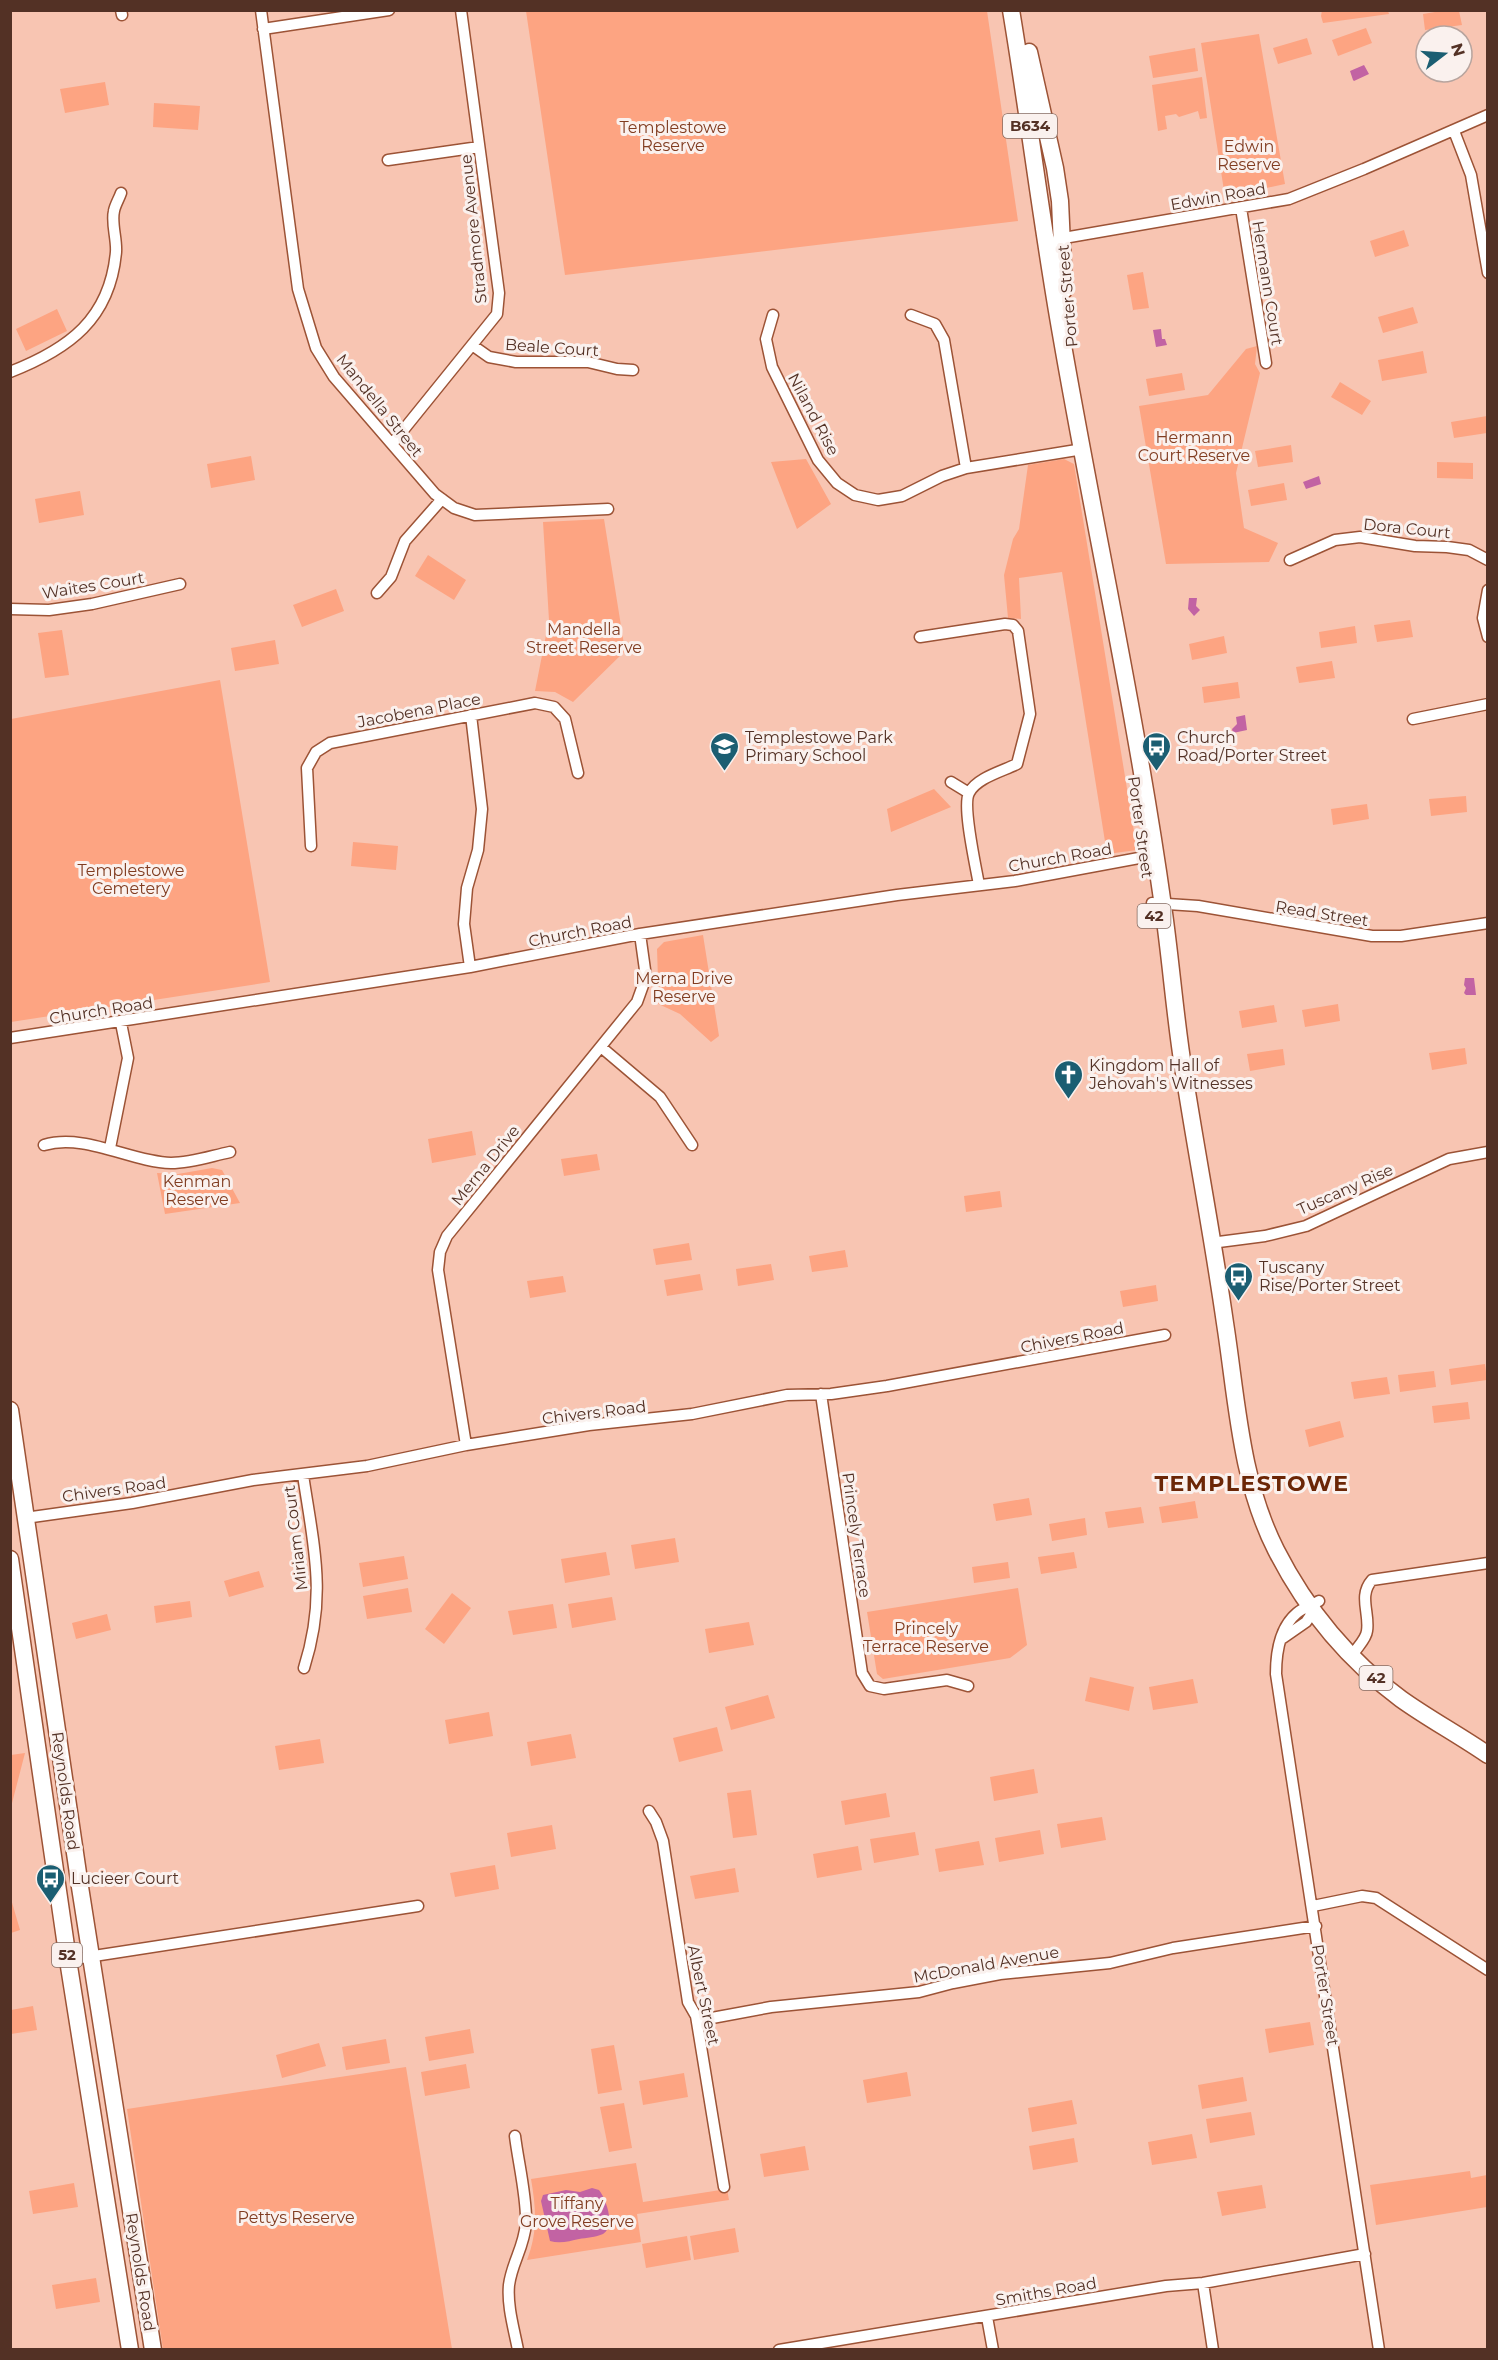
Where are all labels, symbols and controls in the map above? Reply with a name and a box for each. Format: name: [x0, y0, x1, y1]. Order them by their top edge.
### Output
north arrow: [1414, 24, 1474, 84]
text: N: [1447, 41, 1469, 59]
road number: B634: [1003, 114, 1057, 138]
park label: Templestowe Reserve: [619, 118, 727, 155]
park label: Edwin Reserve: [1217, 137, 1281, 174]
street label: Stradmore Avenue: [456, 153, 491, 304]
street label: Edwin Road: [1169, 179, 1267, 214]
street label: Hermann Court: [1248, 219, 1287, 347]
street label: Porter Street: [1054, 243, 1081, 348]
street label: Beale Court: [504, 335, 600, 360]
street label: Mandella Street: [332, 350, 427, 461]
street label: Niland Rise: [784, 370, 843, 459]
park label: Hermann Court Reserve: [1138, 428, 1250, 465]
street label: Dora Court: [1362, 514, 1452, 543]
street label: Waites Court: [41, 568, 146, 603]
park label: Mandella Street Reserve: [526, 620, 642, 657]
street label: Jacobena Place: [355, 689, 482, 732]
place label: Templestowe Park Primary School: [745, 728, 893, 765]
place label: Church Road/Porter Street: [1177, 728, 1328, 765]
school or university icon: Templestowe Park Primary School: [708, 730, 740, 772]
bus stop icon: Church Road/Porter Street: [1140, 730, 1172, 772]
street label: Porter Street: [1124, 775, 1157, 880]
street label: Church Road: [1007, 839, 1113, 876]
park label: Templestowe Cemetery: [77, 861, 185, 898]
street label: Read Street: [1274, 897, 1370, 930]
road number: 42: [1138, 904, 1170, 928]
street label: Church Road: [527, 912, 633, 951]
park label: Merna Drive Reserve: [635, 969, 733, 1006]
street label: Church Road: [48, 993, 154, 1028]
place label: Kingdom Hall of Jehovah's Witnesses: [1088, 1056, 1253, 1093]
church icon: Kingdom Hall of Jehovah's Witnesses: [1052, 1058, 1084, 1100]
street label: Merna Drive: [447, 1121, 523, 1209]
street label: Tuscany Rise: [1294, 1160, 1396, 1219]
park label: Kenman Reserve: [163, 1172, 231, 1209]
place label: Tuscany Rise/Porter Street: [1259, 1258, 1401, 1295]
bus stop icon: Tuscany Rise/Porter Street: [1222, 1260, 1254, 1302]
street label: Chivers Road: [1019, 1318, 1125, 1357]
street label: Chivers Road: [541, 1397, 647, 1428]
district label: TEMPLESTOWE: [1154, 1470, 1350, 1497]
street label: Princely Terrace: [838, 1471, 875, 1599]
street label: Chivers Road: [61, 1473, 167, 1506]
street label: Miriam Court: [280, 1484, 311, 1592]
park label: Princely Terrace Reserve: [863, 1619, 989, 1656]
road number: 42: [1360, 1666, 1392, 1690]
street label: Reynolds Road: [48, 1731, 83, 1852]
bus stop icon: Lucieer Court: [34, 1862, 66, 1904]
place label: Lucieer Court: [71, 1869, 180, 1888]
street label: McDonald Avenue: [912, 1942, 1060, 1987]
road number: 52: [52, 1943, 82, 1967]
street label: Albert Street: [684, 1943, 724, 2047]
street label: Porter Street: [1308, 1943, 1343, 2048]
park label: Tiffany Grove Reserve: [520, 2194, 634, 2231]
park label: Pettys Reserve: [237, 2208, 355, 2227]
street label: Reynolds Road: [122, 2212, 159, 2333]
street label: Smiths Road: [994, 2273, 1098, 2310]

